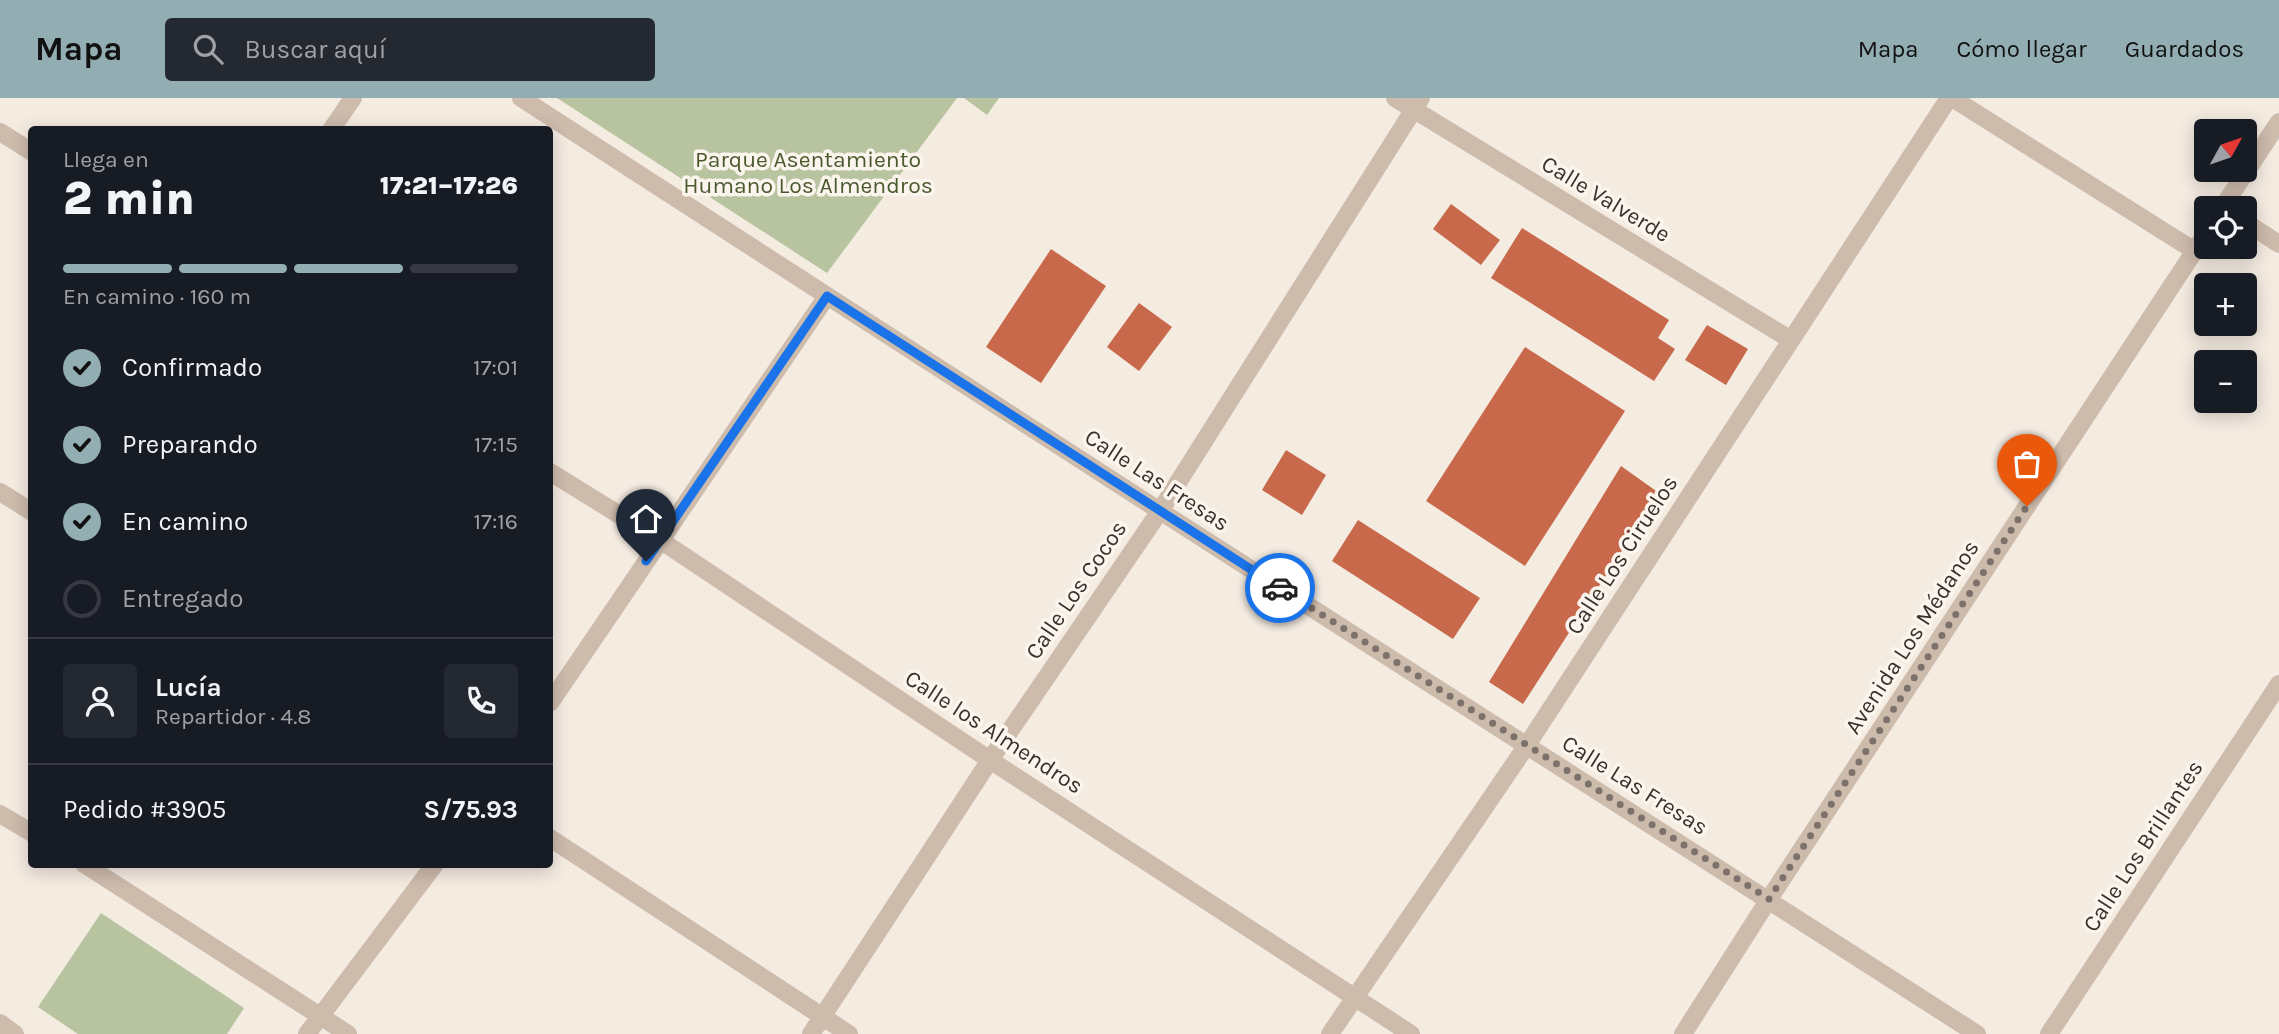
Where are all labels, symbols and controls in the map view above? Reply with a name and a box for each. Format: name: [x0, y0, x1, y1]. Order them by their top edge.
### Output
search box: [165, 18, 655, 81]
text: Mapa: [35, 30, 123, 68]
icon: search: [189, 30, 227, 68]
text: Buscar aquí: [245, 34, 386, 65]
text: Mapa: [1858, 35, 1918, 63]
text: Cómo llegar: [1956, 35, 2087, 63]
text: Guardados: [2125, 35, 2244, 63]
north arrow: [2194, 119, 2258, 182]
map controls: [2194, 119, 2257, 413]
text: Llega en: [63, 146, 149, 173]
park label: Parque Asentamiento Humano Los Almendros: [683, 146, 933, 199]
street label: Calle Valverde: [1537, 150, 1675, 248]
text: 17:21–17:26: [380, 170, 518, 201]
text: 2 min: [63, 172, 195, 226]
button: locate: [2194, 196, 2257, 259]
button: +: [2194, 273, 2257, 336]
text: En camino · 160 m: [63, 283, 251, 310]
icon: check: [63, 349, 101, 387]
button: −: [2194, 350, 2257, 413]
text: Confirmado: [122, 352, 262, 383]
text: 17:01: [473, 354, 518, 381]
street label: Calle Las Fresas: [1080, 423, 1234, 537]
icon: check: [63, 426, 101, 464]
text: Preparando: [122, 429, 258, 460]
text: 17:15: [474, 431, 518, 458]
pin: [1997, 434, 2057, 506]
icon: bag: [2008, 445, 2046, 483]
street label: Calle Los Ciruelos: [1561, 471, 1683, 639]
pin: [616, 489, 676, 561]
icon: home: [627, 500, 665, 538]
icon: check: [63, 503, 101, 541]
text: En camino: [122, 506, 248, 537]
text: 17:16: [474, 508, 518, 535]
street label: Calle Los Cocos: [1020, 516, 1132, 664]
street label: Avenida Los Médanos: [1839, 535, 1985, 739]
courier: [1245, 553, 1315, 623]
icon: car: [1261, 569, 1299, 607]
text: Entregado: [122, 583, 243, 614]
button: person: [63, 664, 137, 738]
button: phone: [444, 664, 518, 738]
street label: Calle los Almendros: [900, 664, 1088, 800]
text: Lucía: [155, 672, 222, 703]
text: Repartidor · 4.8: [155, 703, 311, 730]
street label: Calle Las Fresas: [1557, 729, 1713, 841]
street label: Calle Los Brillantes: [2077, 755, 2209, 937]
text: Pedido #3905: [63, 794, 227, 825]
text: S/75.93: [423, 794, 518, 825]

